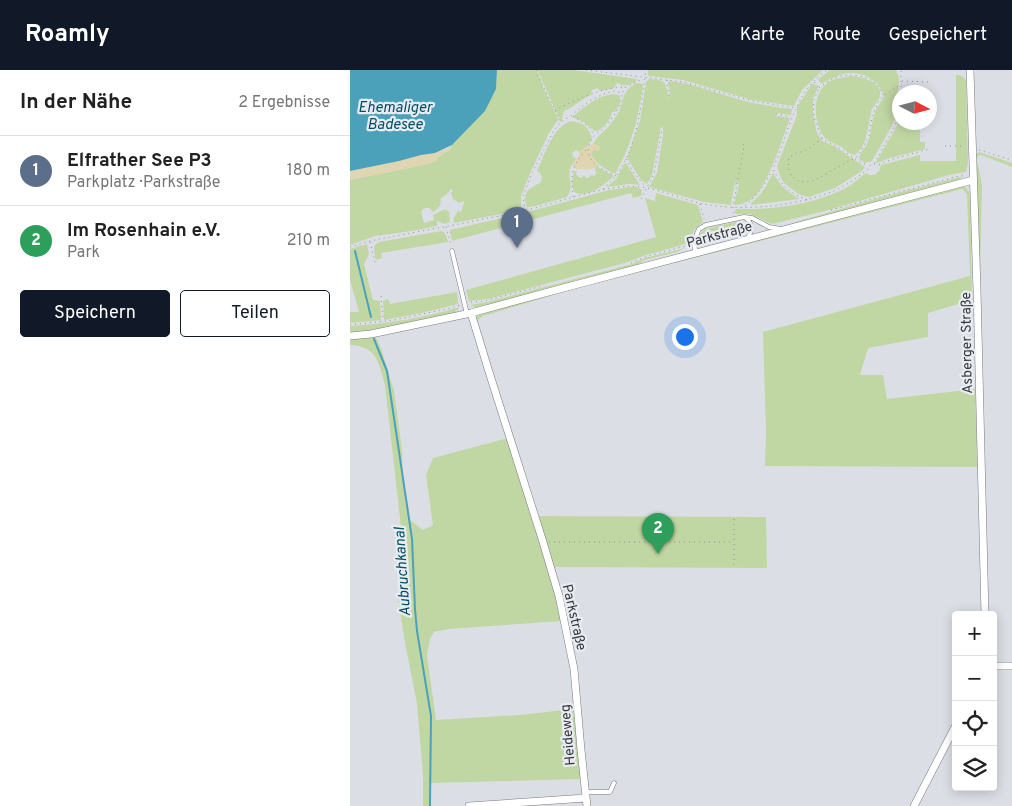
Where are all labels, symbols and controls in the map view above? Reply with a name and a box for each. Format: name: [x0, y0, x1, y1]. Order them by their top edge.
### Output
text: Roamly: [25, 20, 110, 50]
text: Karte: [740, 24, 785, 47]
text: Route: [813, 24, 861, 47]
text: Gespeichert: [889, 24, 987, 47]
north arrow: [892, 85, 937, 130]
text: In der Nähe: [20, 89, 132, 116]
text: 2 Ergebnisse: [238, 93, 330, 113]
water label: Ehemaliger Badesee: [358, 99, 433, 135]
text: Elfrather See P3: [67, 149, 212, 173]
text: 1: [33, 161, 39, 181]
text: 180 m: [287, 161, 330, 181]
text: Parkplatz · Parkstraße: [67, 173, 220, 193]
pin: 1: [501, 207, 533, 248]
street label: Parkstraße: [685, 218, 754, 252]
text: Im Rosenhain e.V.: [67, 219, 220, 243]
text: 2: [31, 231, 41, 251]
text: 210 m: [287, 231, 330, 251]
text: Park: [67, 243, 100, 263]
button: Speichern: [20, 290, 170, 337]
button: Teilen: [180, 290, 330, 337]
street label: Asberger Straße: [958, 292, 977, 394]
your location: [672, 324, 698, 350]
pin: 2: [642, 513, 674, 554]
water label: Aubruchkanal: [391, 525, 416, 617]
street label: Parkstraße: [558, 583, 589, 652]
map controls: [952, 611, 997, 791]
button: +: [952, 611, 997, 656]
button: −: [952, 656, 997, 701]
button: locate: [952, 701, 997, 746]
street label: Heideweg: [557, 703, 580, 766]
button: layers: [952, 746, 997, 791]

